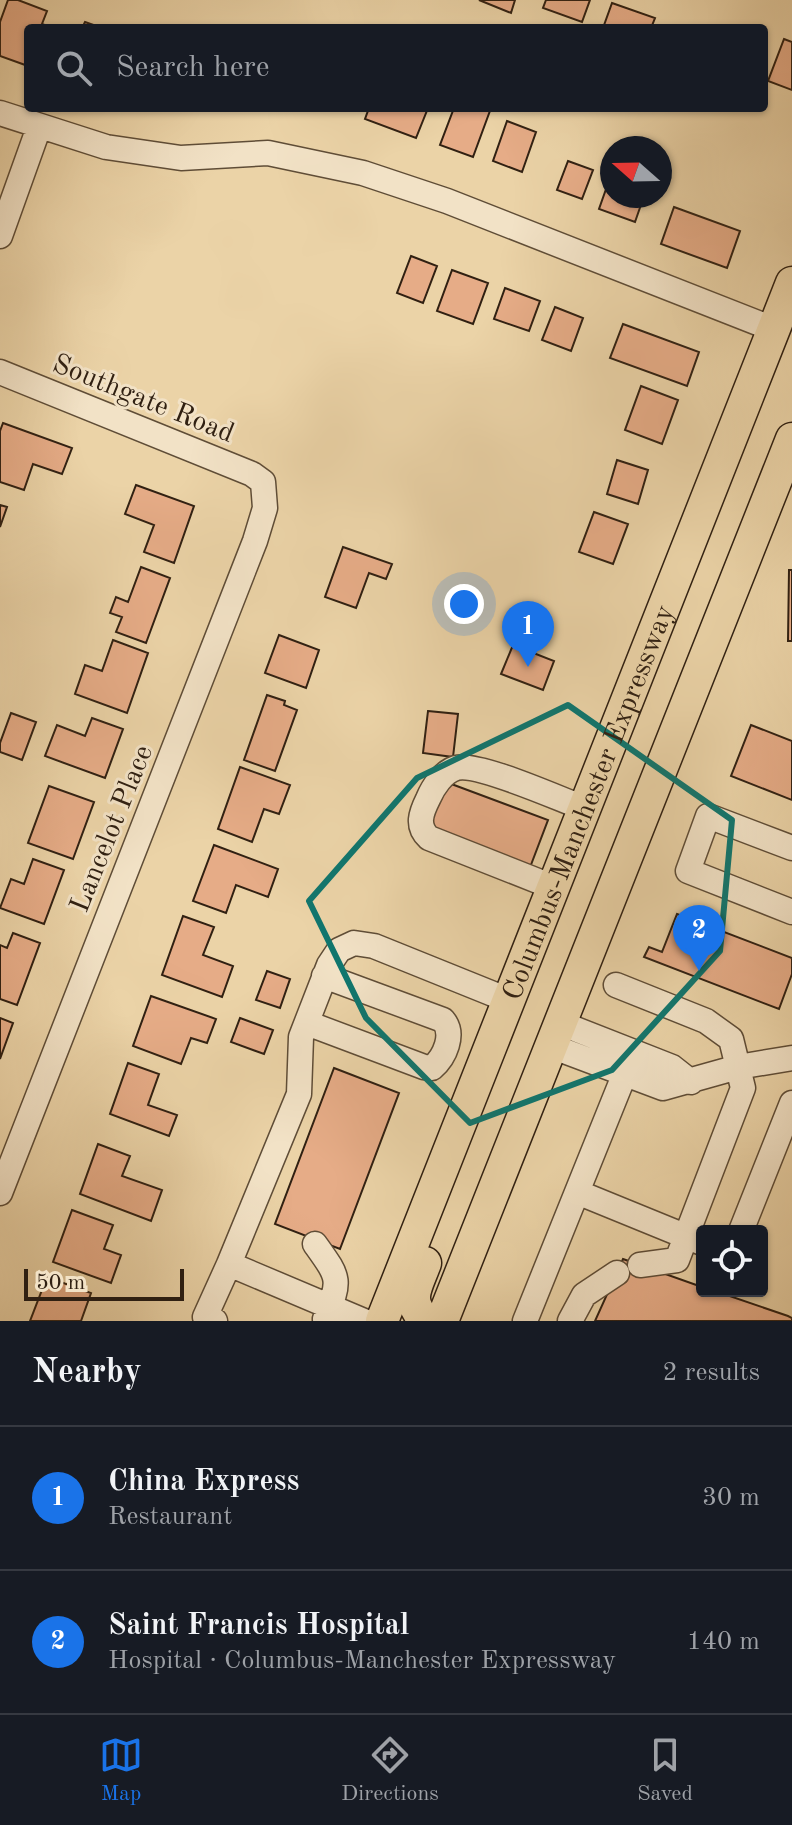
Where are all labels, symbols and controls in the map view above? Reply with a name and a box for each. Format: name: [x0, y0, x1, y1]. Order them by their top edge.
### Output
search box: [24, 24, 768, 112]
icon: search: [52, 46, 96, 90]
text: Search here: [116, 53, 270, 83]
north arrow: [600, 136, 672, 208]
street label: Southgate Road: [48, 351, 238, 449]
your location: [444, 584, 484, 624]
street label: Columbus-Manchester Expressway: [499, 601, 680, 1005]
pin: 1: [502, 601, 554, 667]
street label: Lancelot Place: [67, 742, 159, 917]
pin: 2: [673, 905, 725, 971]
map controls: [696, 1225, 768, 1297]
button: locate: [696, 1225, 768, 1297]
scale bar: [24, 1265, 184, 1301]
text: 50 m: [36, 1272, 85, 1294]
text: Nearby: [32, 1356, 142, 1390]
text: 2 results: [662, 1360, 760, 1386]
text: China Express: [108, 1467, 299, 1497]
text: 1: [50, 1485, 66, 1511]
text: 30 m: [702, 1485, 760, 1511]
text: Restaurant: [108, 1504, 232, 1530]
text: Saint Francis Hospital: [108, 1611, 409, 1641]
text: 2: [50, 1629, 66, 1655]
text: 140 m: [687, 1629, 760, 1655]
text: Hospital · Columbus-Manchester Expressway: [108, 1648, 616, 1674]
tab: Map: [99, 1733, 143, 1808]
tab: Directions: [341, 1733, 439, 1808]
tab: Saved: [637, 1733, 693, 1808]

